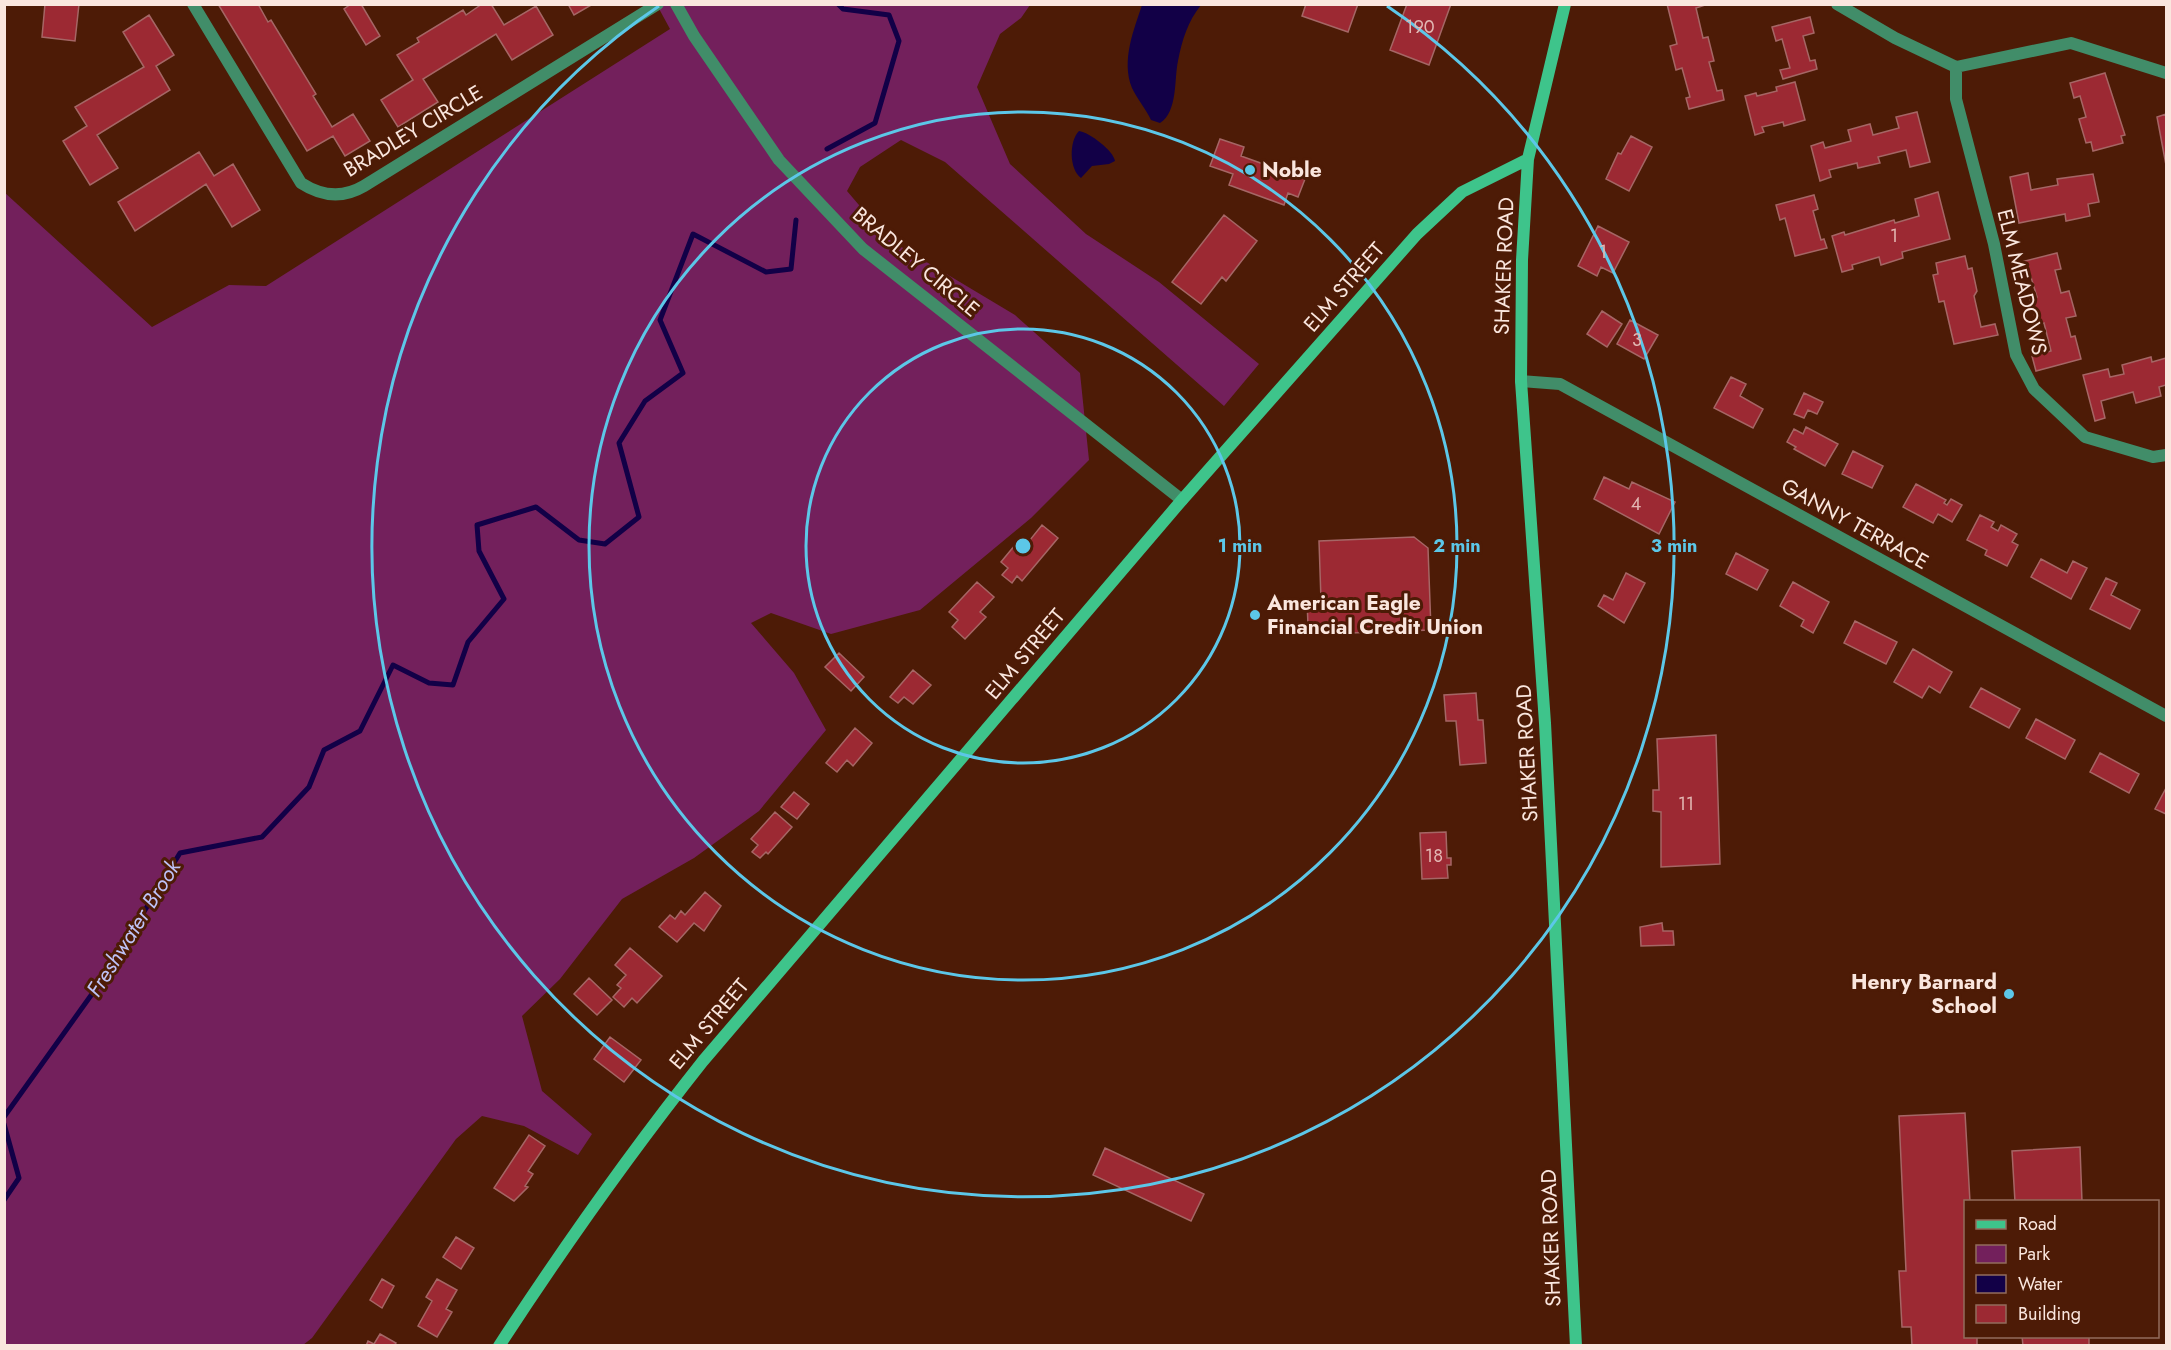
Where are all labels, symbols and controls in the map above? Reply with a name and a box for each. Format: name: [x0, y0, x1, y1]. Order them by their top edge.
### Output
house number: 190: [1405, 14, 1435, 40]
street label: BRADLEY CIRCLE: [338, 78, 488, 184]
place label: Noble: [1262, 155, 1322, 185]
marker: Noble: [1243, 163, 1257, 177]
street label: SHAKER ROAD: [1487, 197, 1521, 335]
street label: BRADLEY CIRCLE: [846, 200, 986, 324]
street label: ELM MEADOWS: [1989, 206, 2055, 358]
house number: 1: [1890, 223, 1898, 249]
street label: ELM STREET: [1297, 235, 1392, 338]
house number: 1: [1599, 239, 1607, 265]
house number: 3: [1632, 327, 1642, 353]
street label: GANNY TERRACE: [1776, 471, 1934, 577]
house number: 4: [1631, 491, 1641, 517]
text: 1 min: [1218, 533, 1262, 559]
text: 2 min: [1433, 533, 1481, 559]
text: 3 min: [1651, 533, 1697, 559]
centre of rings: [1013, 536, 1033, 556]
place label: American Eagle Financial Credit Union: [1266, 588, 1483, 642]
street label: ELM STREET: [978, 602, 1072, 706]
marker: American Eagle Financial Credit Union: [1248, 608, 1262, 622]
street label: SHAKER ROAD: [1508, 683, 1546, 823]
house number: 11: [1678, 791, 1694, 817]
house number: 18: [1425, 843, 1443, 869]
water label: Freshwater Brook: [78, 852, 189, 1003]
place label: Henry Barnard School: [1851, 967, 1997, 1021]
street label: ELM STREET: [662, 972, 756, 1076]
marker: Henry Barnard School: [2002, 987, 2016, 1001]
street label: SHAKER ROAD: [1534, 1169, 1568, 1307]
legend: [1964, 1200, 2159, 1338]
text: Road: [2018, 1211, 2057, 1237]
text: Park: [2018, 1241, 2050, 1267]
text: Water: [2018, 1271, 2063, 1297]
text: Building: [2018, 1301, 2081, 1327]

